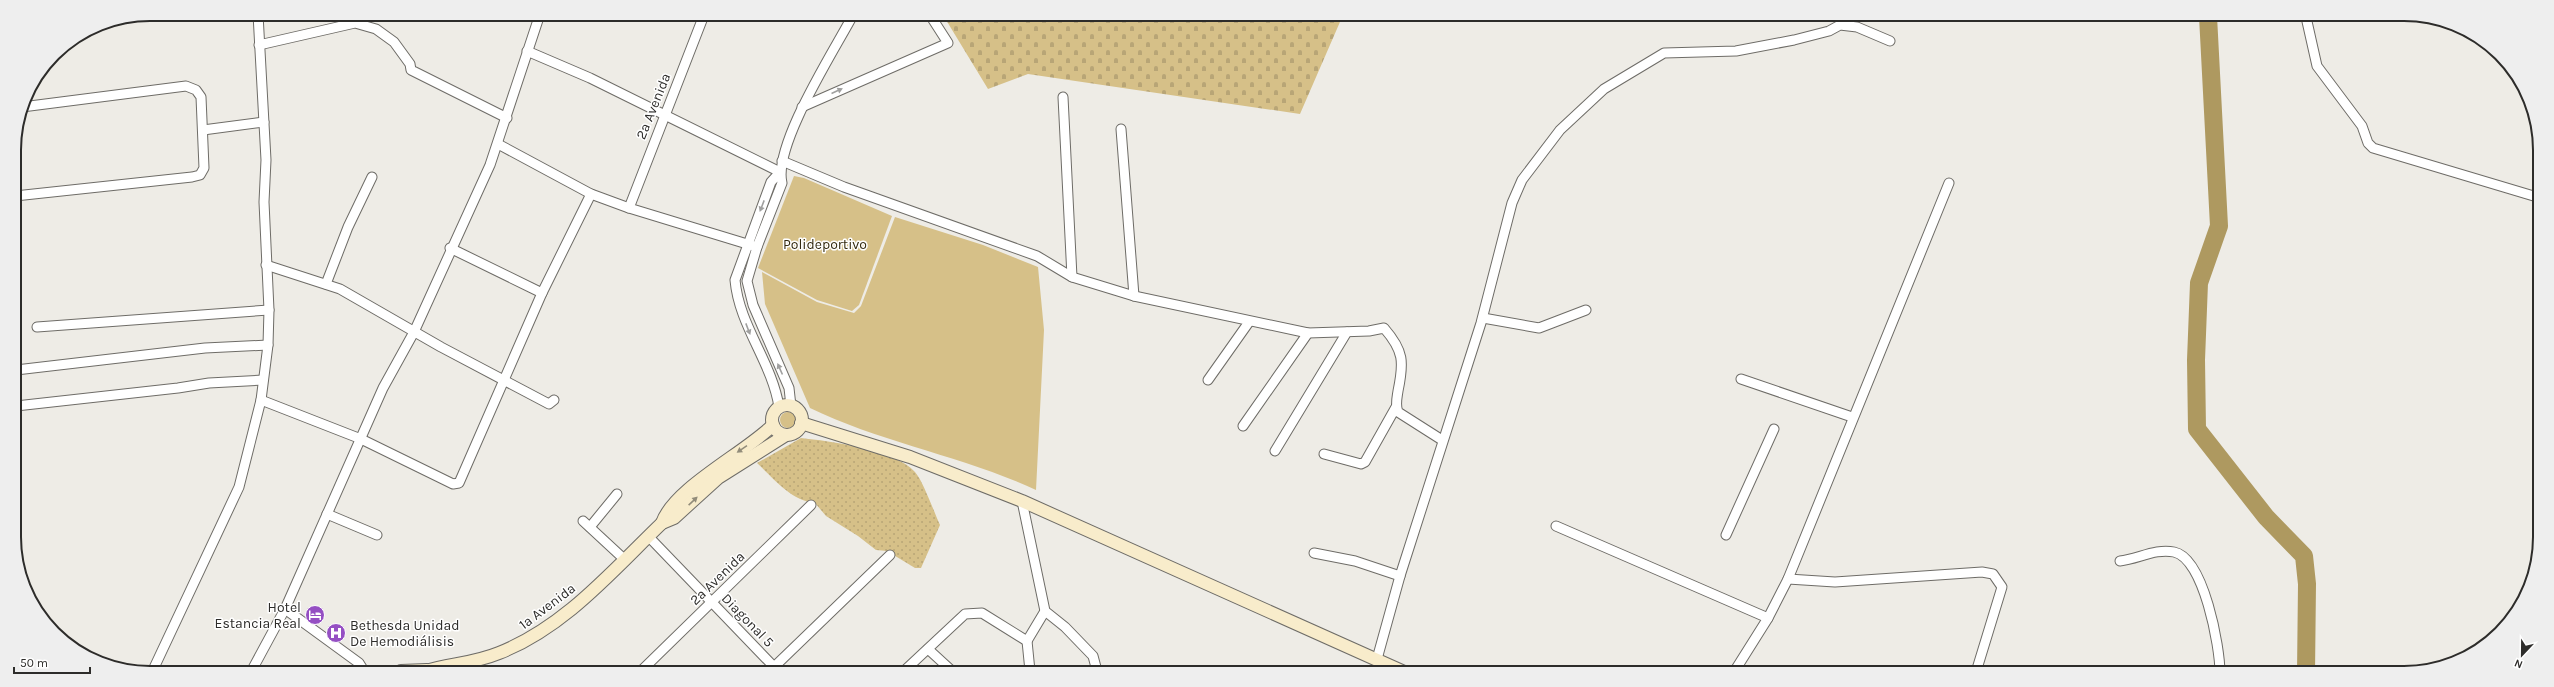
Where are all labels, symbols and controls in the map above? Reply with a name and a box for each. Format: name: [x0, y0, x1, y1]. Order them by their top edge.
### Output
street label: 2a Avenida: [633, 71, 674, 142]
one-way arrow: [832, 88, 843, 94]
one-way arrow: [758, 201, 764, 213]
park label: Polideportivo: [783, 236, 867, 253]
one-way arrow: [746, 324, 752, 336]
one-way arrow: [777, 362, 783, 374]
one-way arrow: [737, 445, 748, 453]
one-way arrow: [688, 496, 698, 506]
street label: 2a Avenida: [686, 548, 748, 609]
street label: 1a Avenida: [516, 580, 579, 633]
street label: Diagonal 5: [718, 590, 777, 651]
place label: Hotel Estancia Real: [215, 599, 301, 632]
hotel icon: Hotel Estancia Real: [304, 604, 326, 626]
place label: Bethesda Unidad De Hemodiálisis: [350, 617, 460, 650]
hospital icon: Bethesda Unidad De Hemodiálisis: [325, 622, 347, 644]
north arrow: [2502, 635, 2542, 675]
scale bar: [14, 649, 90, 675]
text: 50 m: [20, 656, 48, 670]
text: N: [2512, 656, 2525, 671]

